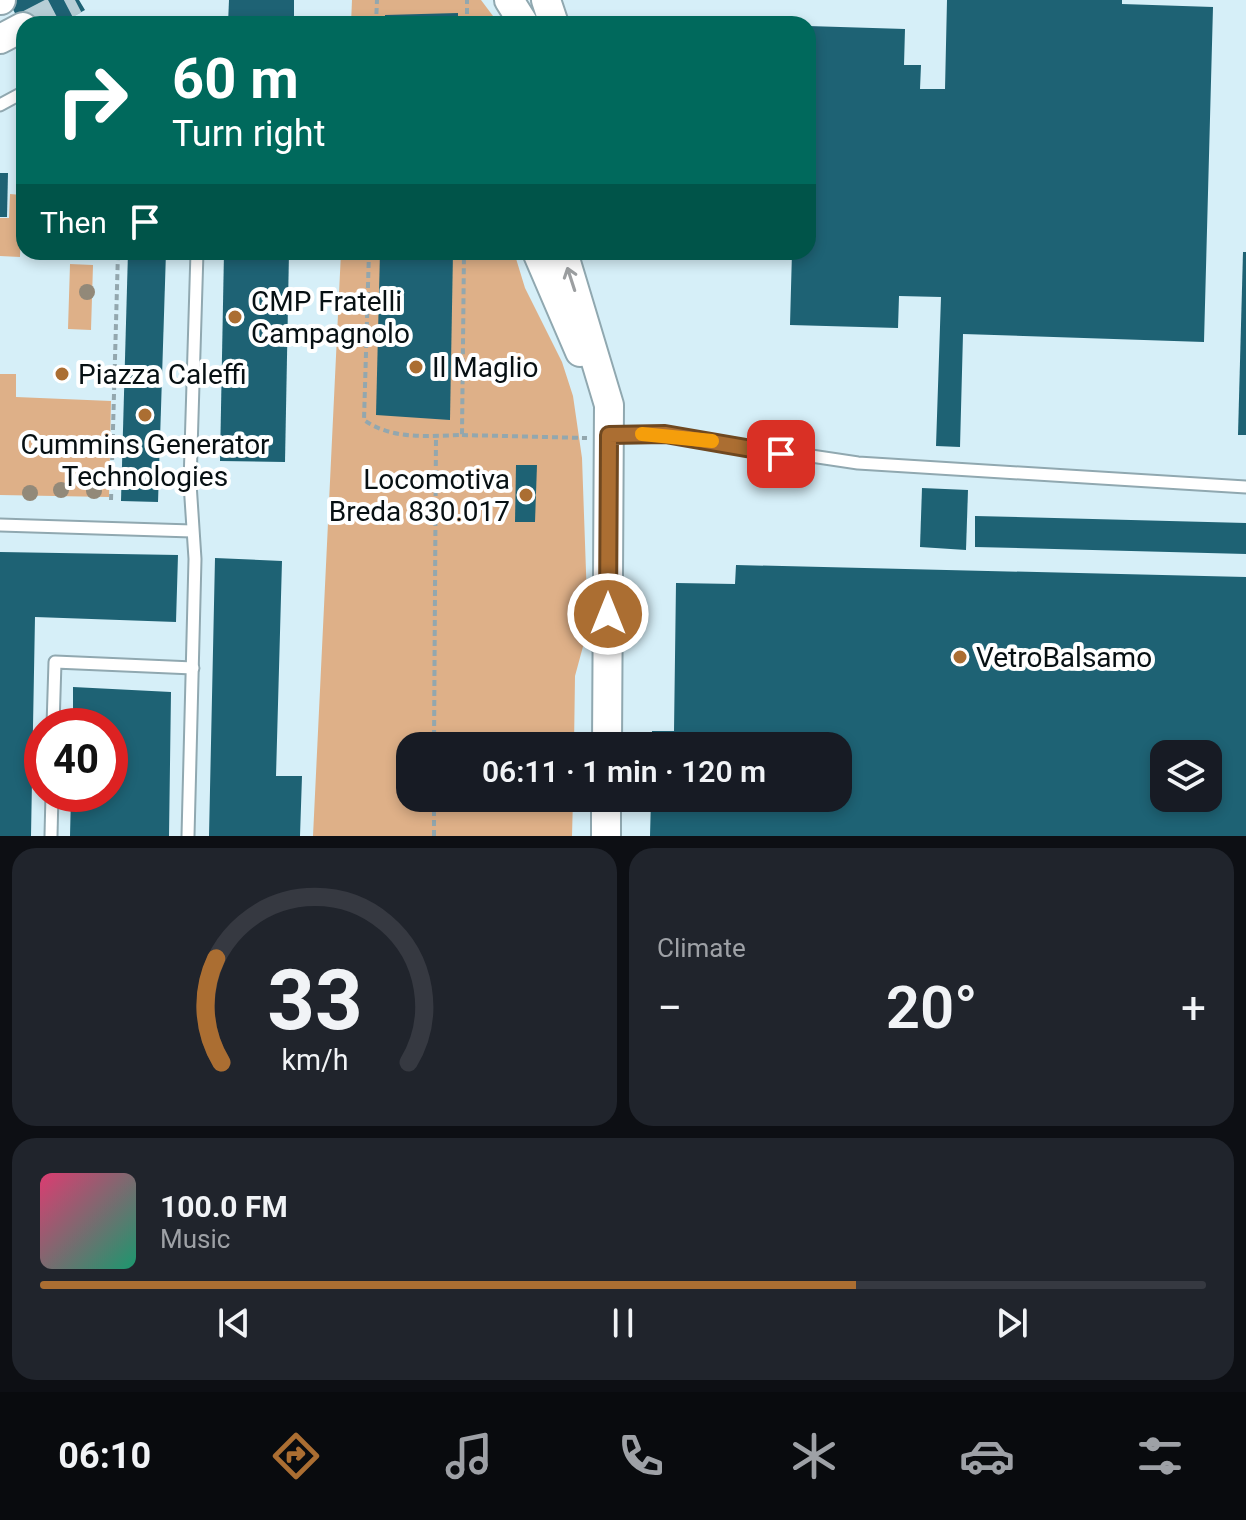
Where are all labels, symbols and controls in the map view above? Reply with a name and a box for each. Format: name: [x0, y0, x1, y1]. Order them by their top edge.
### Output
text: 60 m: [172, 46, 299, 112]
icon: right: [40, 48, 144, 152]
text: Turn right: [172, 113, 325, 155]
icon: arrive: [123, 200, 167, 244]
text: Then: [40, 205, 107, 240]
one-way arrow: [562, 267, 577, 292]
place label: CMP Fratelli Campagnolo: [251, 285, 410, 350]
marker: CMP Fratelli Campagnolo: [226, 308, 244, 326]
place label: Il Maglio: [432, 351, 538, 384]
place label: Piazza Caleffi: [78, 358, 247, 391]
marker: Il Maglio: [407, 358, 425, 376]
marker: Piazza Caleffi: [53, 365, 71, 383]
marker: Cummins Generator Technologies: [136, 406, 154, 424]
pin: [747, 420, 815, 488]
place label: Cummins Generator Technologies: [20, 428, 270, 493]
icon: arrive: [759, 432, 803, 476]
place label: Locomotiva Breda 830.017: [329, 463, 510, 528]
marker: Locomotiva Breda 830.017: [517, 486, 535, 504]
position arrow: [566, 572, 650, 656]
place label: VetroBalsamo: [976, 641, 1152, 674]
marker: VetroBalsamo: [951, 648, 969, 666]
speed limit sign: 40: [24, 708, 128, 812]
map controls: [1150, 740, 1222, 812]
button: layers: [1150, 740, 1222, 812]
text: 06:11 · 1 min · 120 m: [482, 754, 766, 789]
text: Climate: [657, 933, 746, 963]
text: 33: [267, 952, 362, 1049]
text: 20°: [886, 972, 977, 1043]
text: −: [657, 982, 682, 1034]
text: +: [1181, 982, 1206, 1034]
text: km/h: [281, 1043, 348, 1077]
text: 100.0 FM: [160, 1189, 288, 1224]
text: Music: [160, 1224, 230, 1254]
icon: previous: [212, 1301, 256, 1345]
icon: pause: [601, 1301, 645, 1345]
icon: next: [990, 1301, 1034, 1345]
icon: directions: [268, 1428, 324, 1484]
icon: music: [441, 1428, 497, 1484]
icon: phone: [613, 1428, 669, 1484]
icon: climate: [786, 1428, 842, 1484]
icon: car: [959, 1428, 1015, 1484]
icon: filters: [1132, 1428, 1188, 1484]
text: 06:10: [58, 1435, 151, 1477]

